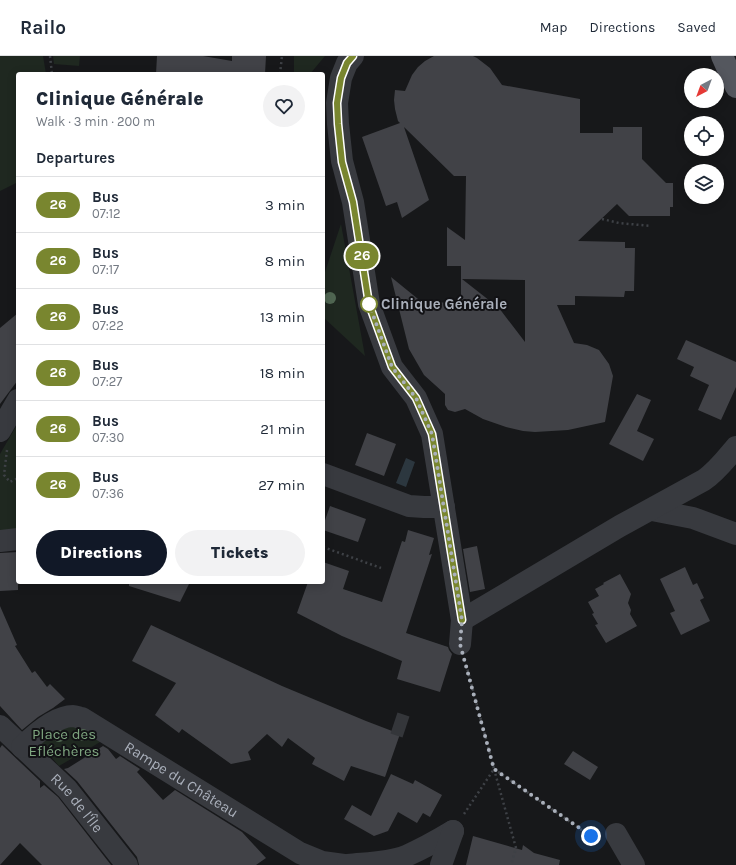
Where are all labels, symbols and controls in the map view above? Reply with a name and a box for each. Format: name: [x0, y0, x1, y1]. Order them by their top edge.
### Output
text: Railo: [20, 17, 66, 39]
text: Map: [540, 19, 568, 36]
text: Directions: [590, 19, 655, 36]
text: Saved: [677, 19, 716, 36]
north arrow: [684, 68, 724, 108]
map controls: [684, 68, 724, 204]
button: heart: [263, 85, 305, 127]
text: Clinique Générale: [36, 88, 204, 110]
text: Walk · 3 min · 200 m: [36, 114, 155, 129]
button: locate: [684, 116, 724, 156]
text: Departures: [36, 149, 115, 167]
button: layers: [684, 164, 724, 204]
text: Bus: [92, 188, 119, 206]
text: 26: [50, 196, 66, 213]
text: 3 min: [265, 196, 305, 214]
text: 07:12: [92, 206, 121, 221]
line badge: 26: [344, 243, 380, 269]
text: Bus: [92, 244, 119, 262]
text: 26: [354, 247, 370, 264]
text: 26: [50, 252, 66, 269]
text: 8 min: [265, 252, 305, 270]
text: 07:17: [92, 262, 119, 277]
marker: Clinique Générale: [360, 295, 378, 313]
place label: Clinique Générale: [381, 295, 507, 313]
text: Bus: [92, 300, 119, 318]
text: 26: [50, 308, 66, 325]
text: 13 min: [260, 308, 305, 326]
text: 07:22: [92, 318, 124, 333]
text: Bus: [92, 356, 119, 374]
text: 26: [50, 364, 66, 381]
text: 18 min: [260, 364, 305, 382]
text: 07:27: [92, 374, 122, 389]
text: Bus: [92, 412, 119, 430]
text: 26: [50, 420, 66, 437]
text: 21 min: [260, 420, 305, 438]
text: 07:30: [92, 430, 124, 445]
text: Bus: [92, 468, 119, 486]
text: 26: [50, 476, 66, 493]
text: 27 min: [258, 476, 305, 494]
text: 07:36: [92, 486, 124, 501]
button: Directions: [36, 530, 167, 576]
button: Tickets: [175, 530, 305, 576]
park label: Place des Efléchères: [29, 725, 99, 760]
street label: Rampe du Château: [121, 738, 242, 822]
street label: Rue de l'Île: [47, 769, 107, 836]
your location: [581, 826, 601, 846]

